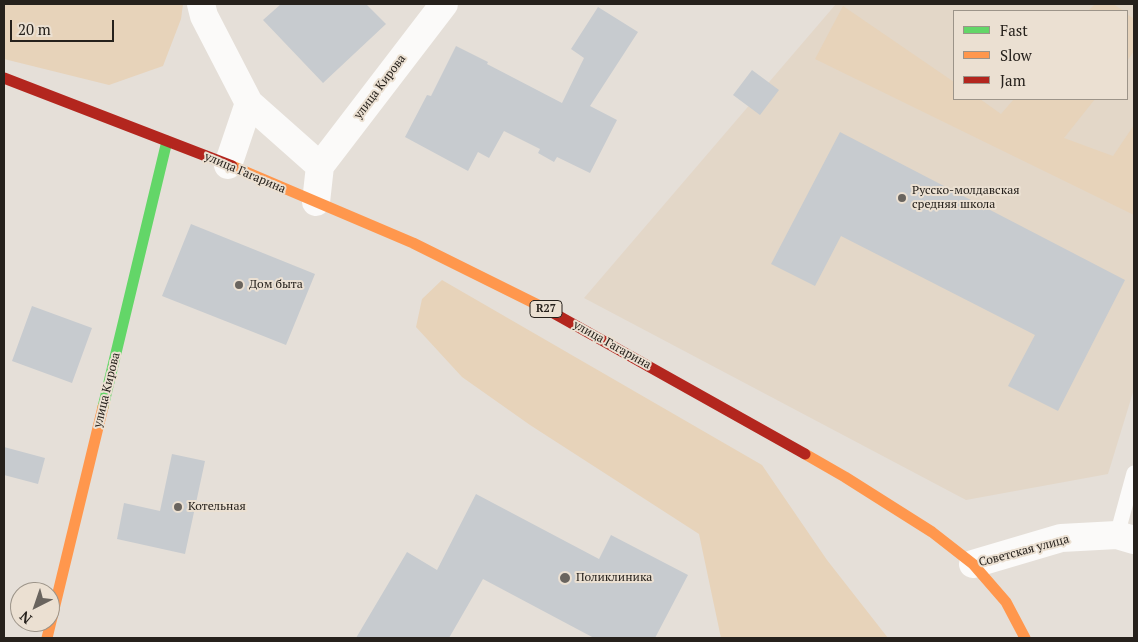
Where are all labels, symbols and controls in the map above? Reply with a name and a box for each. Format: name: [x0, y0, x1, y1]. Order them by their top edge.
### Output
scale bar: [12, 10, 116, 42]
legend: [953, 10, 1128, 100]
text: 20 m: [18, 19, 51, 39]
text: Fast: [1000, 20, 1028, 40]
text: Slow: [1000, 45, 1032, 65]
street label: улица Кирова: [351, 52, 409, 122]
text: Jam: [1000, 70, 1026, 90]
street label: улица Гагарина: [202, 149, 288, 197]
place label: Русско-молдавская средняя школа: [912, 184, 1020, 212]
marker: Русско-молдавская средняя школа: [896, 192, 908, 204]
place label: Дом быта: [249, 278, 303, 292]
marker: Дом быта: [233, 279, 245, 291]
road number: R27: [530, 300, 562, 318]
street label: улица Гагарина: [571, 318, 653, 372]
street label: улица Кирова: [91, 351, 123, 429]
place label: Котельная: [188, 500, 246, 514]
marker: Котельная: [172, 501, 184, 513]
street label: Советская улица: [977, 532, 1071, 570]
marker: Поликлиника: [558, 571, 572, 585]
place label: Поликлиника: [576, 571, 652, 585]
north arrow: [10, 582, 60, 632]
text: N: [15, 607, 36, 629]

